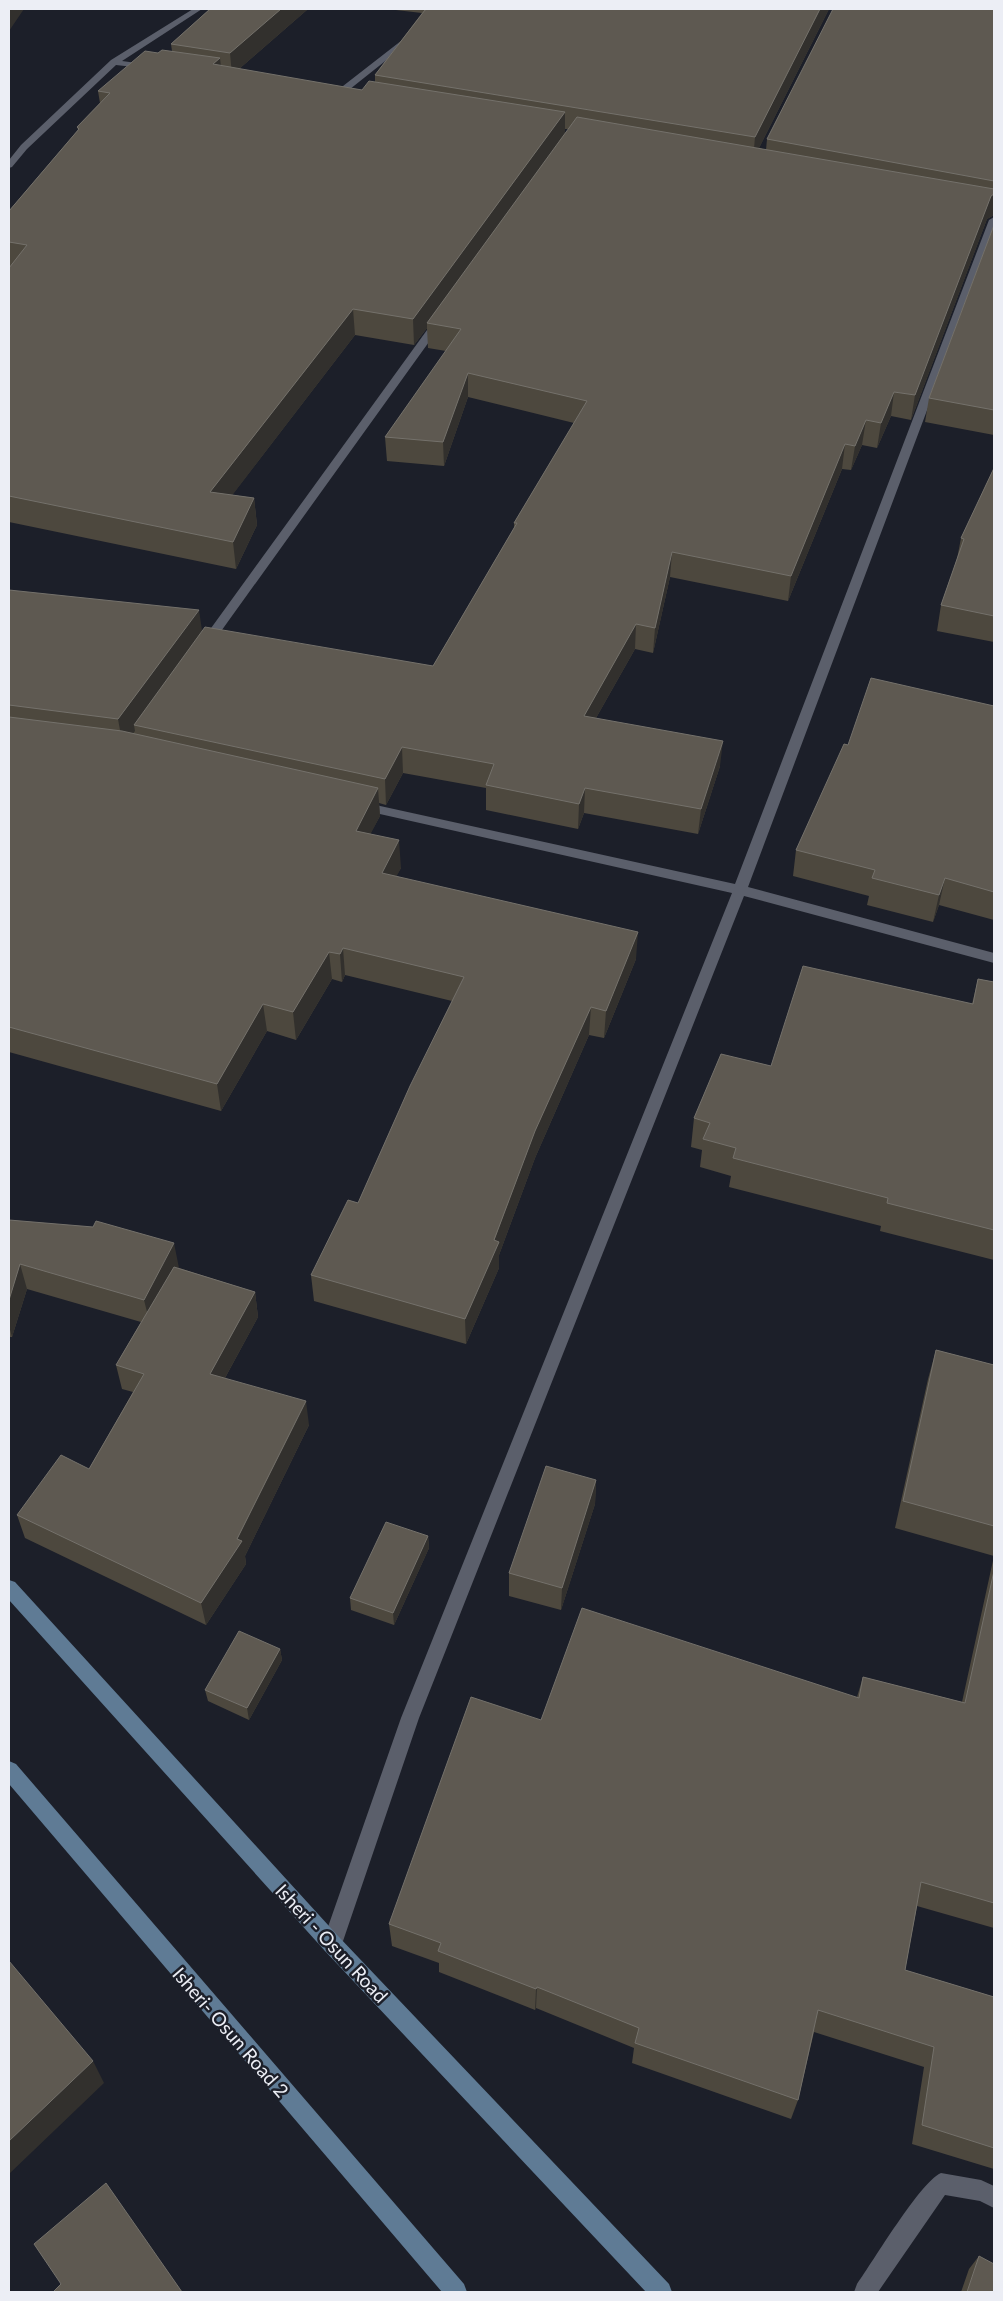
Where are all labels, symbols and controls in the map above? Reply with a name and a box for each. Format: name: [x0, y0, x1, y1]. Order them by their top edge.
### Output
street label: Isheri - Osun Road: [271, 1879, 393, 2007]
street label: Isheri- Osun Road 2: [168, 1962, 294, 2102]

